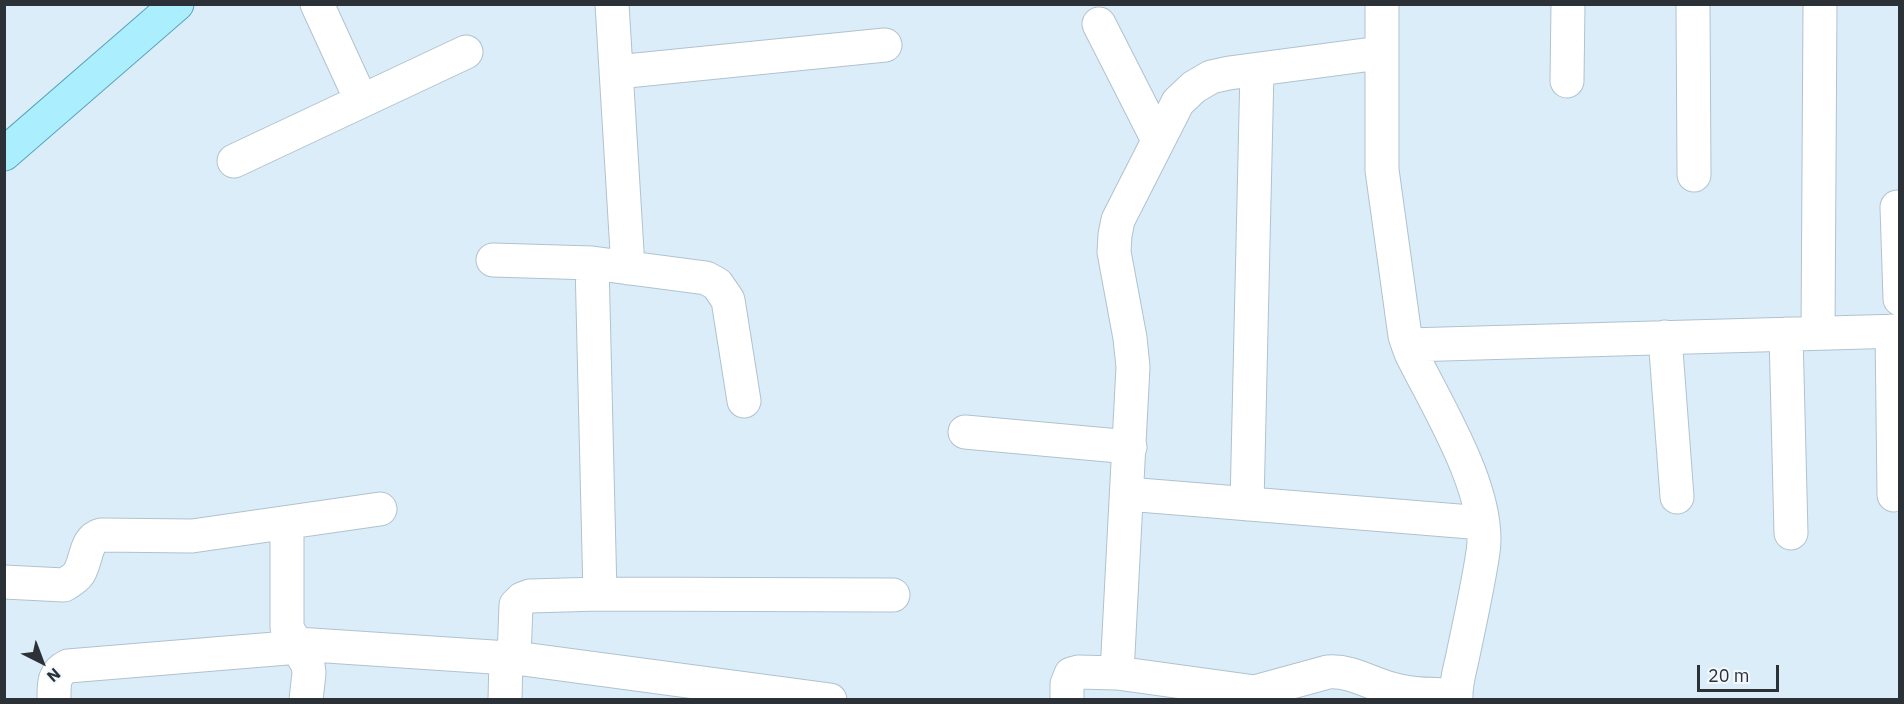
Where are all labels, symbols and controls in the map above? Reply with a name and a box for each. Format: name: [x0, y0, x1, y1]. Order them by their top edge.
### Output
north arrow: [12, 632, 72, 692]
scale bar: [1700, 653, 1782, 691]
text: N: [43, 664, 65, 687]
text: 20 m: [1708, 664, 1750, 687]

